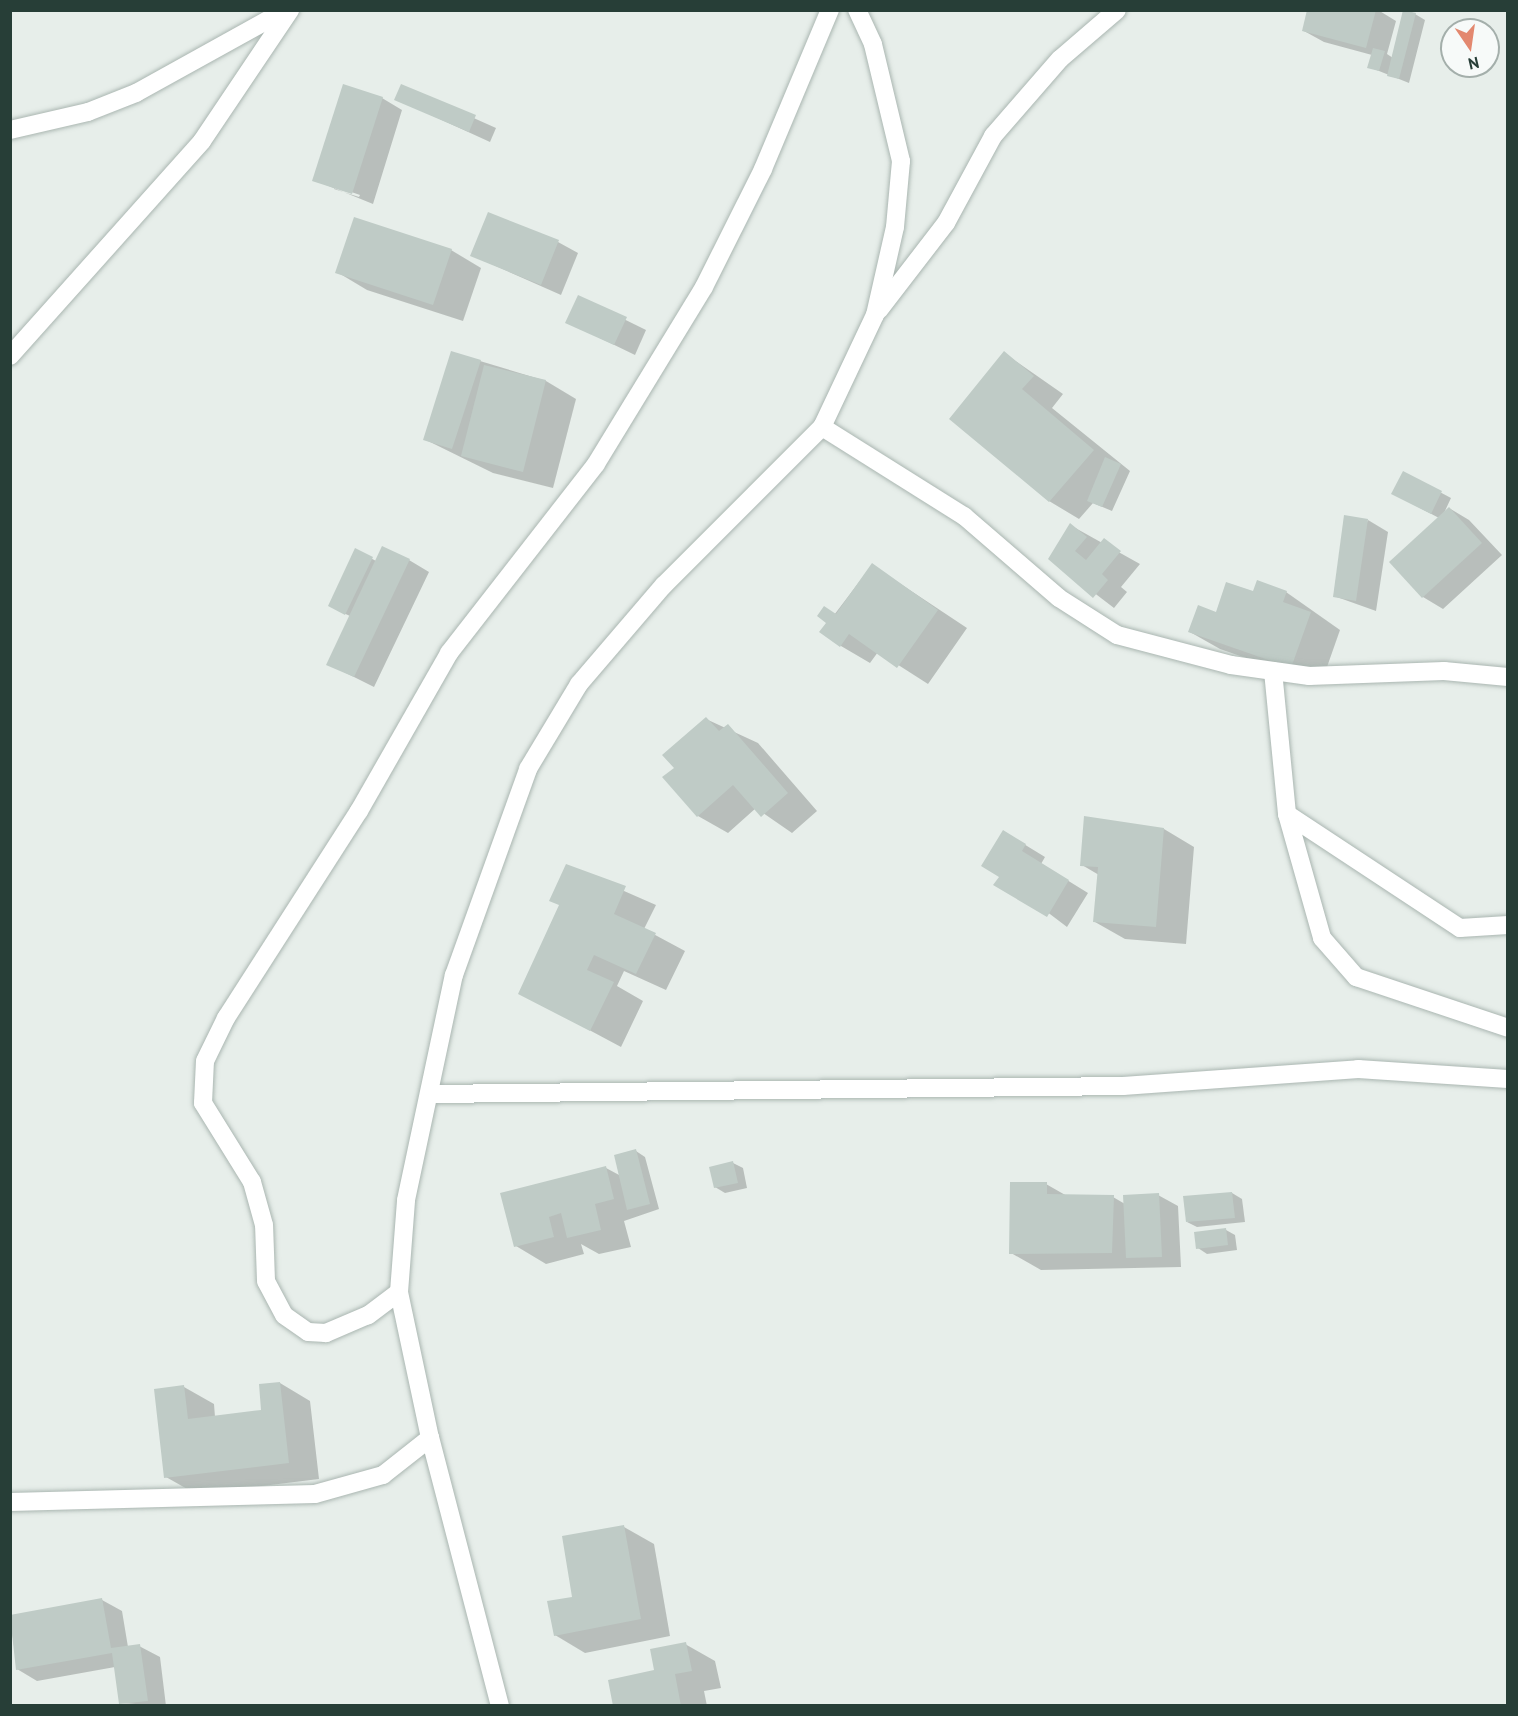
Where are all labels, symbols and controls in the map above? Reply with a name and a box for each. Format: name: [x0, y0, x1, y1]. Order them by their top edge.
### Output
north arrow: [1440, 18, 1500, 78]
text: N: [1466, 53, 1481, 75]

